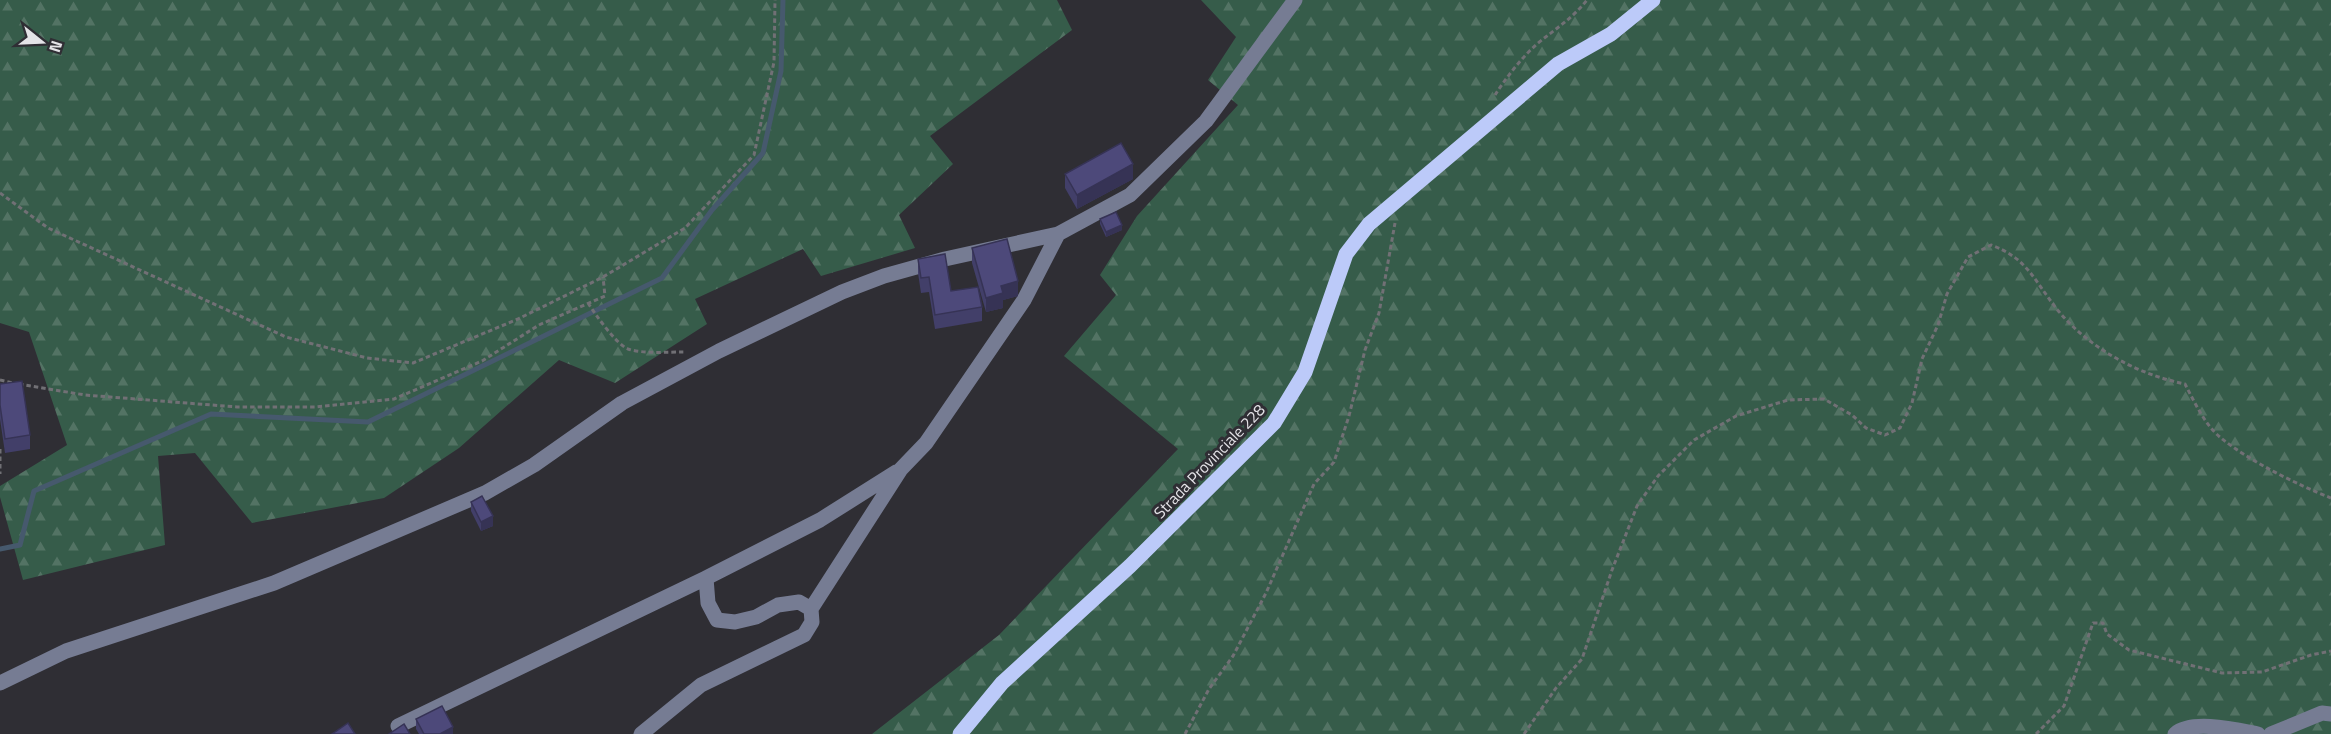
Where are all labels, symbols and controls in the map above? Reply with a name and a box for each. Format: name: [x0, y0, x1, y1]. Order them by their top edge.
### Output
north arrow: [12, 12, 72, 72]
text: N: [43, 38, 69, 56]
street label: Strada Provinciale 228: [1148, 398, 1270, 524]

